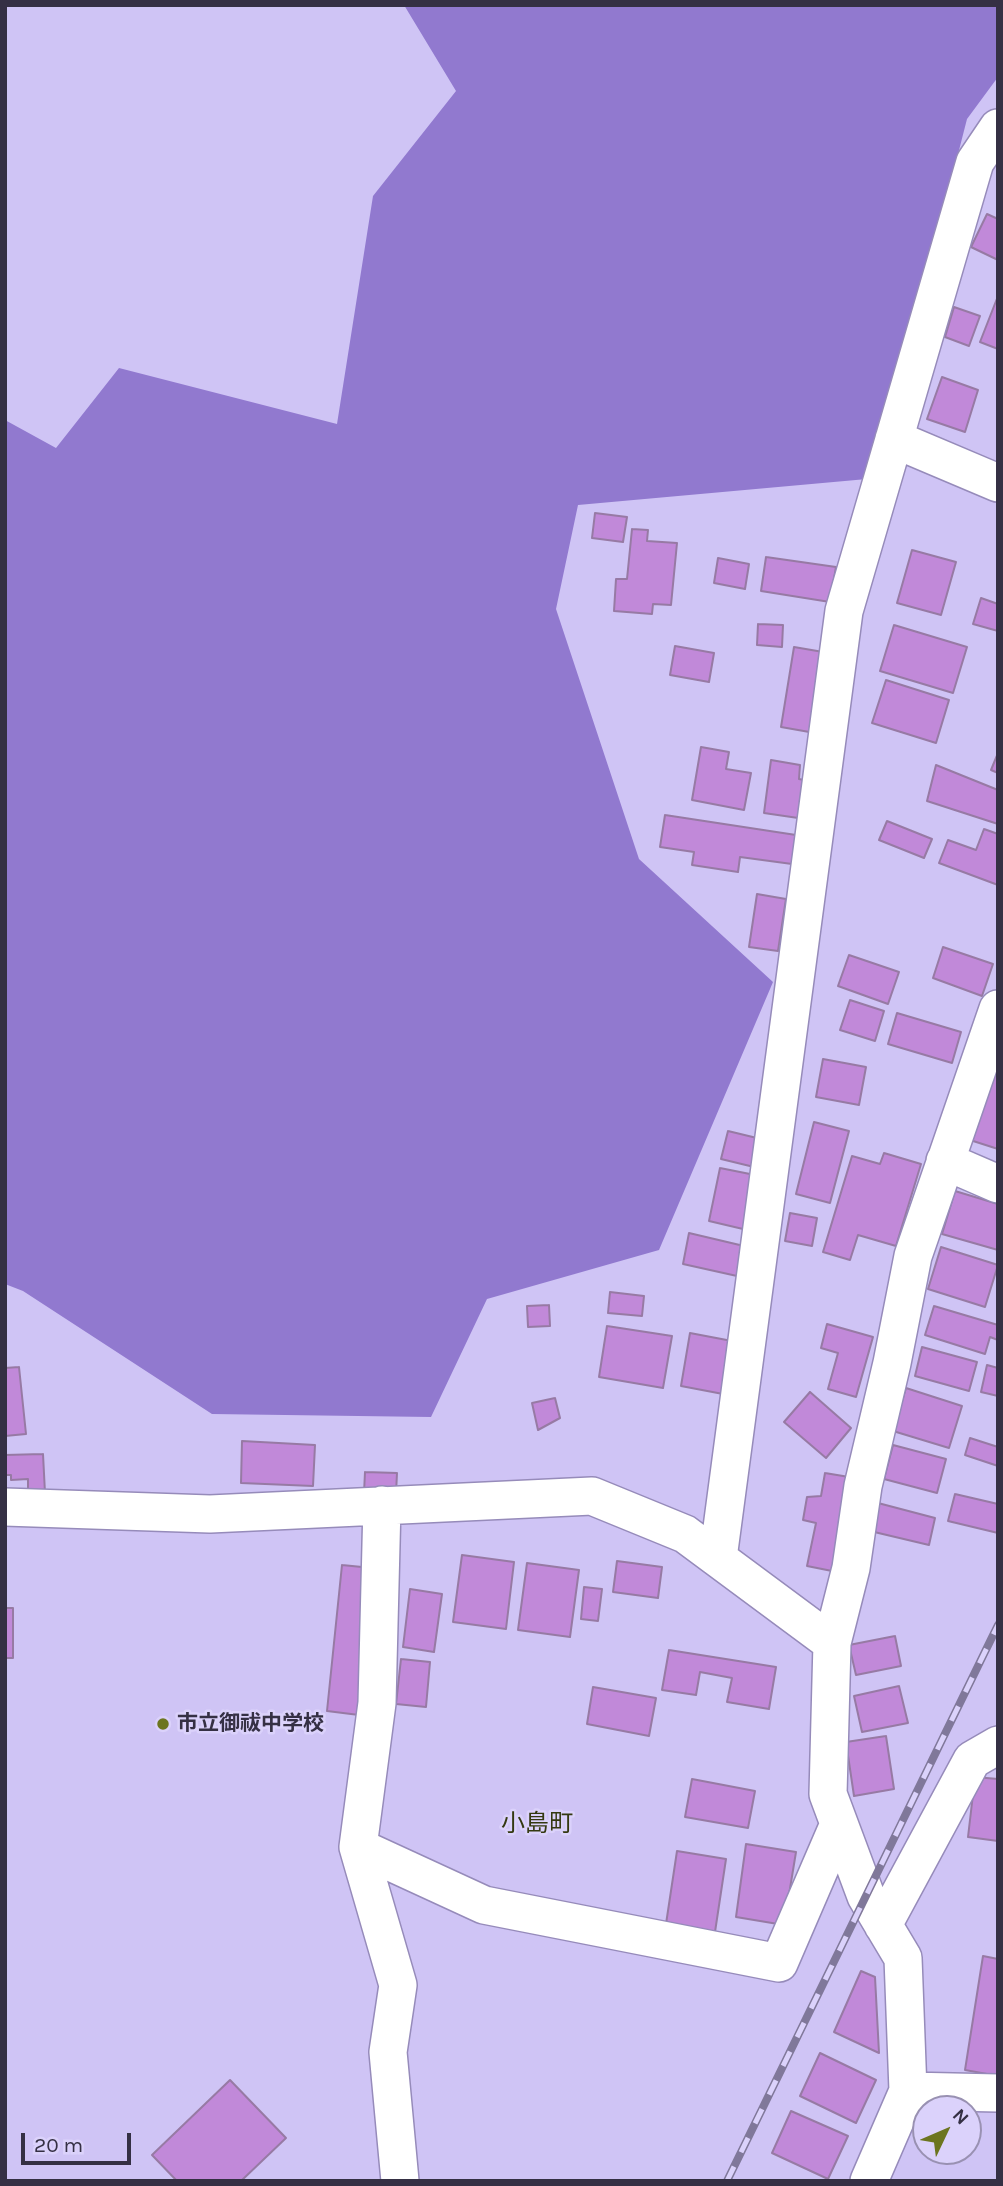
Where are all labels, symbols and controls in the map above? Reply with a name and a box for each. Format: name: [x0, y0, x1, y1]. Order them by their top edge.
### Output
place label: 市立御祓中学校: [177, 1711, 324, 1737]
marker: 市立御祓中学校: [155, 1716, 171, 1732]
district label: 小島町: [501, 1810, 573, 1838]
north arrow: [912, 2095, 982, 2165]
text: N: [948, 2104, 973, 2129]
scale bar: [24, 2120, 135, 2164]
text: 20 m: [34, 2133, 83, 2157]

